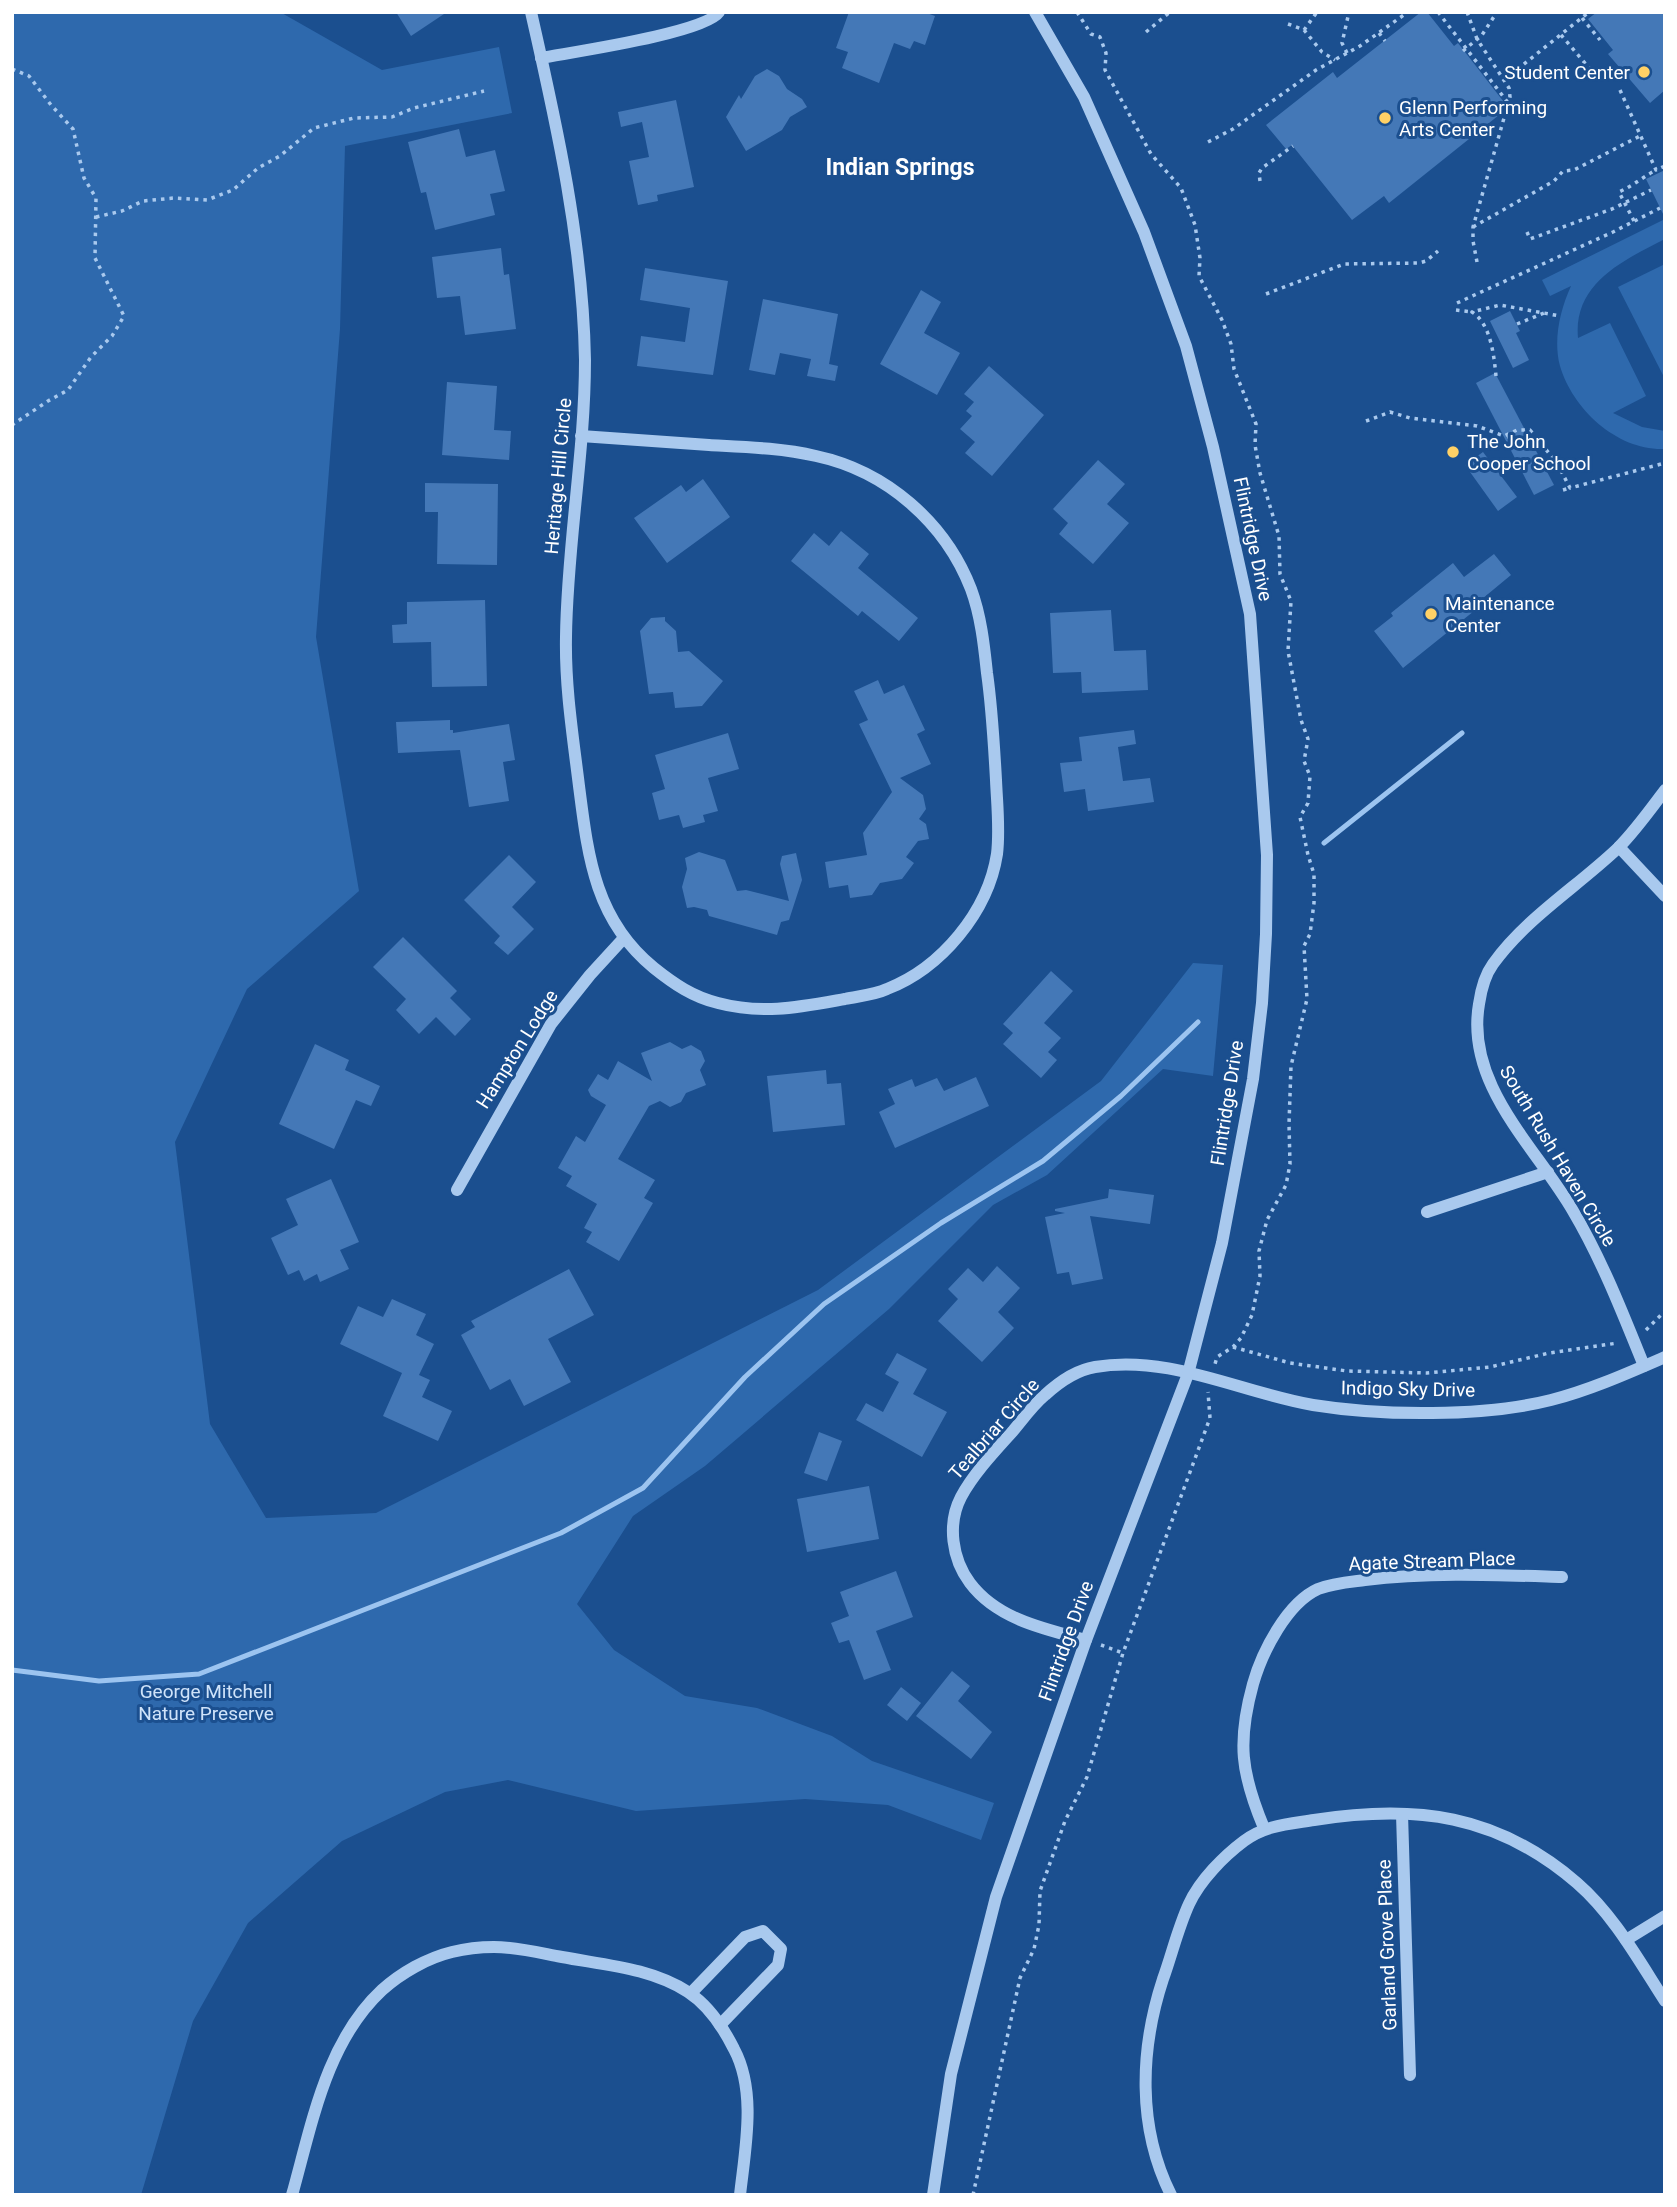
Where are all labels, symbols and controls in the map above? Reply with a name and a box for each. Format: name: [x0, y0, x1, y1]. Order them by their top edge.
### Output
place label: Student Center: [1504, 61, 1631, 84]
marker: Student Center: [1636, 64, 1652, 80]
place label: Glenn Performing Arts Center: [1399, 96, 1547, 141]
marker: Glenn Performing Arts Center: [1377, 110, 1393, 126]
district label: Indian Springs: [825, 154, 975, 181]
street label: Heritage Hill Circle: [540, 397, 576, 555]
place label: The John Cooper School: [1467, 430, 1591, 475]
marker: The John Cooper School: [1445, 444, 1461, 460]
street label: Flintridge Drive: [1229, 475, 1277, 603]
place label: Maintenance Center: [1445, 592, 1555, 637]
marker: Maintenance Center: [1423, 606, 1439, 622]
street label: Hampton Lodge: [471, 985, 563, 1113]
street label: Flintridge Drive: [1206, 1039, 1248, 1167]
street label: South Rush Haven Circle: [1495, 1061, 1621, 1251]
street label: Tealbriar Circle: [944, 1374, 1044, 1484]
street label: Indigo Sky Drive: [1341, 1376, 1475, 1402]
street label: Agate Stream Place: [1348, 1547, 1516, 1575]
street label: Flintridge Drive: [1034, 1578, 1098, 1704]
park label: George Mitchell Nature Preserve: [138, 1680, 274, 1725]
street label: Garland Grove Place: [1373, 1859, 1401, 2031]

